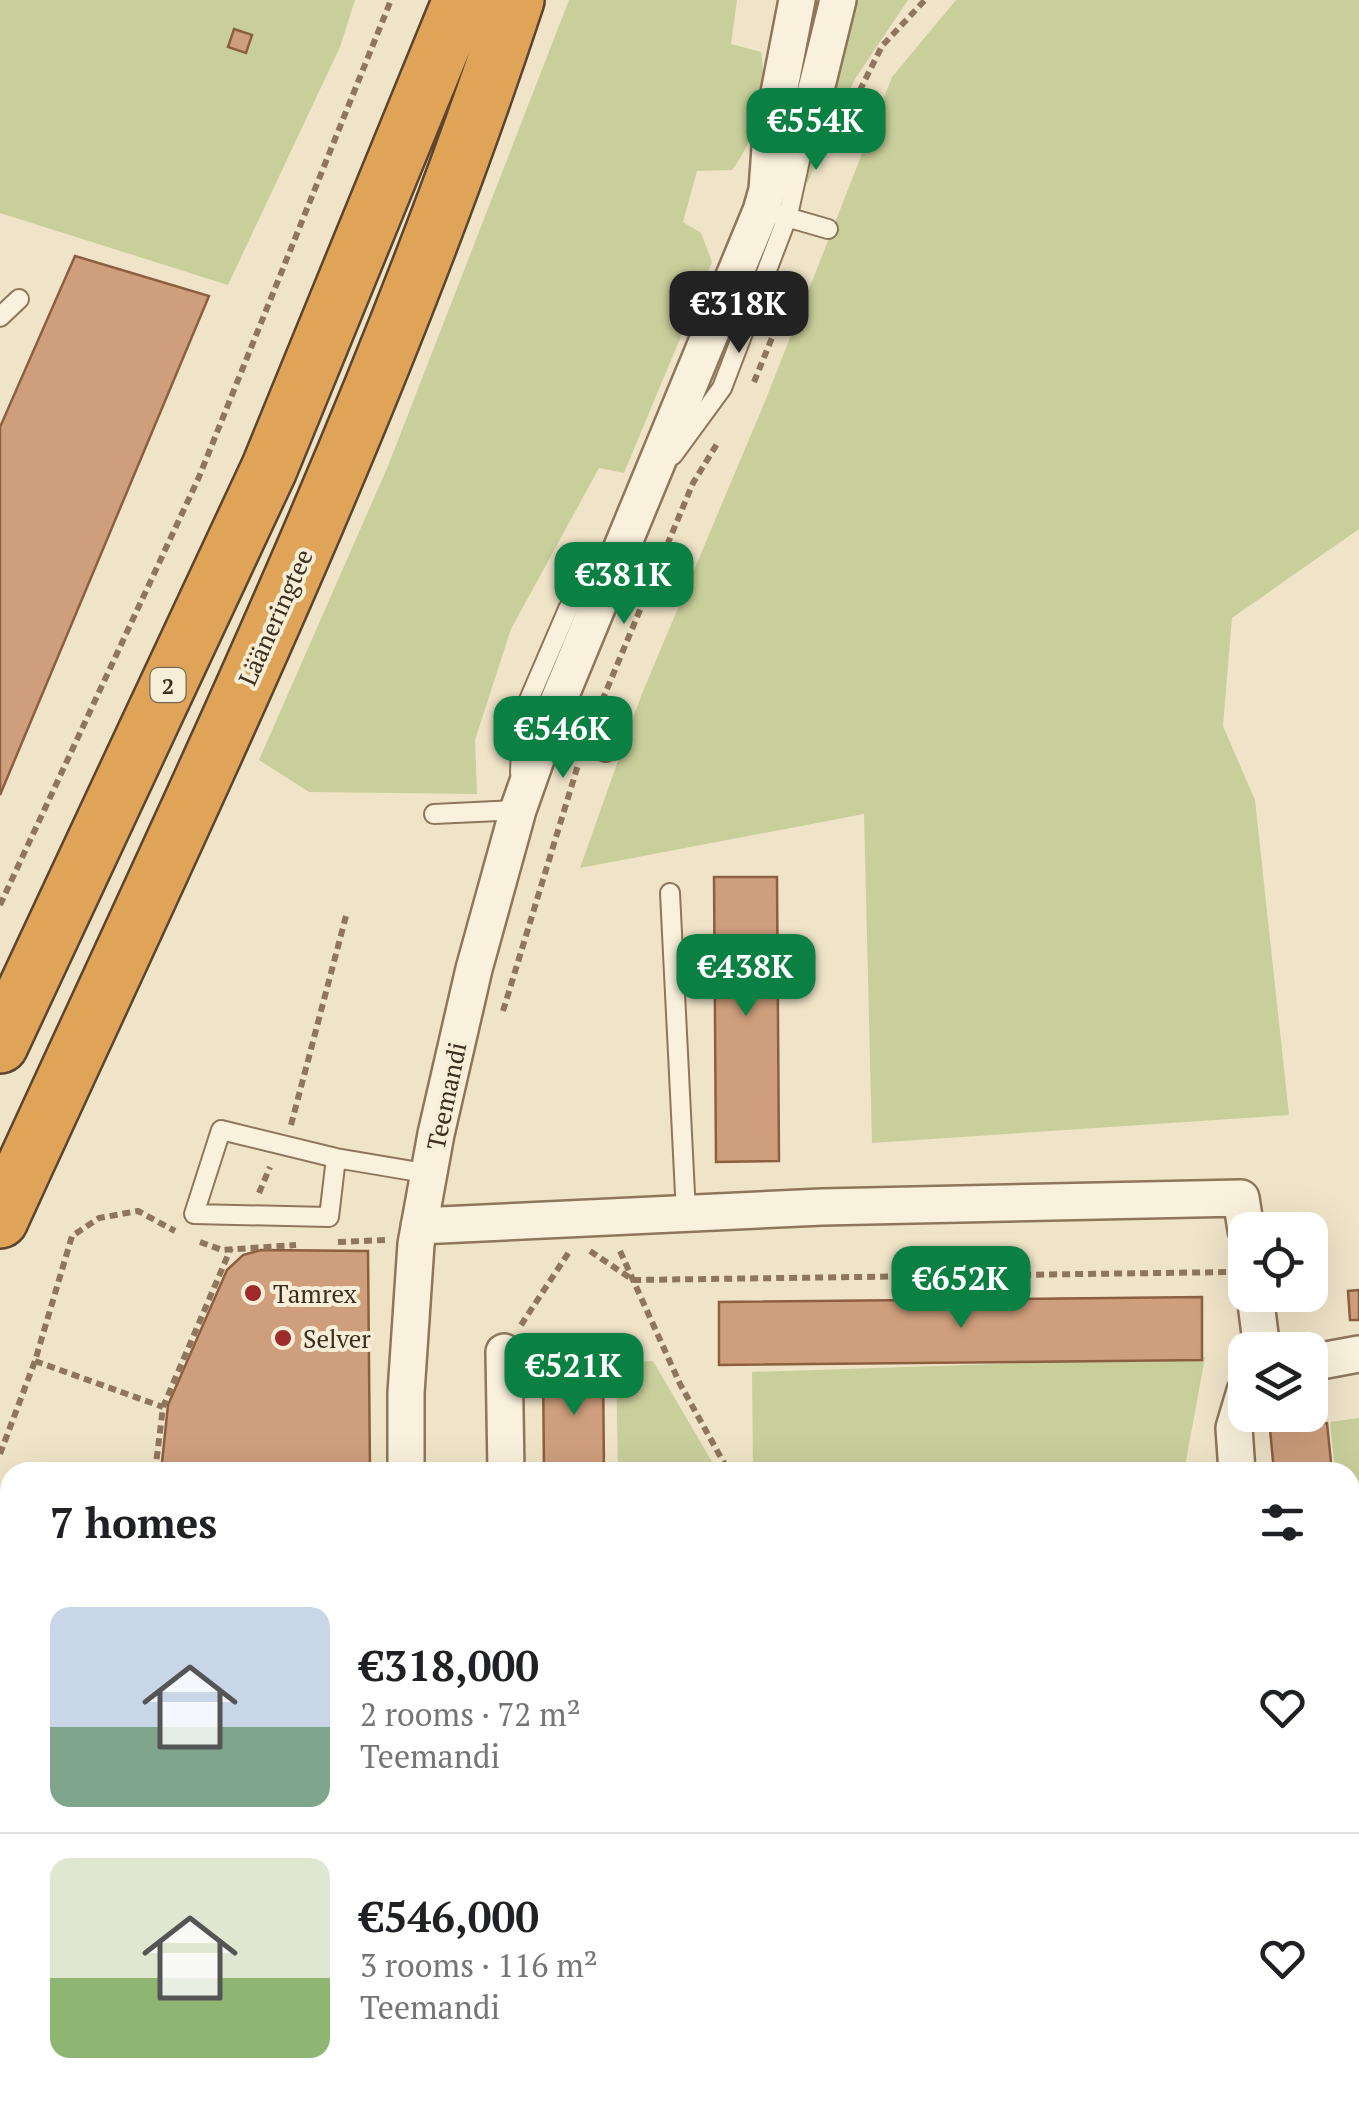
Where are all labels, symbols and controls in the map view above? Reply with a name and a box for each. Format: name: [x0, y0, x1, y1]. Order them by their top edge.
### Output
pin: €554K: [746, 88, 886, 173]
text: €554K: [768, 99, 864, 141]
pin: €318K: [669, 271, 809, 356]
text: €318K: [691, 282, 787, 324]
pin: €381K: [554, 542, 694, 627]
street label: Lääneringtee: [230, 544, 320, 690]
text: €381K: [576, 553, 672, 595]
road number: 2: [150, 668, 186, 702]
pin: €546K: [493, 696, 633, 781]
text: €546K: [515, 707, 611, 749]
pin: €438K: [676, 934, 816, 1019]
text: €438K: [698, 945, 794, 987]
street label: Teemandi: [418, 1039, 474, 1153]
map controls: [1228, 1212, 1328, 1432]
button: locate: [1228, 1212, 1328, 1312]
pin: €652K: [891, 1246, 1031, 1331]
text: €652K: [913, 1257, 1009, 1299]
place label: Tamrex: [273, 1277, 357, 1310]
marker: Tamrex: [242, 1282, 264, 1304]
place label: Selver: [303, 1322, 371, 1355]
marker: Selver: [272, 1327, 294, 1349]
button: layers: [1228, 1332, 1328, 1432]
pin: €521K: [504, 1333, 644, 1418]
text: €521K: [526, 1344, 622, 1386]
text: 7 homes: [50, 1494, 217, 1550]
icon: filters: [1255, 1495, 1310, 1550]
text: €318,000: [360, 1637, 539, 1693]
icon: home: [130, 1647, 250, 1767]
icon: heart: [1255, 1680, 1310, 1735]
text: 2 rooms · 72 m²: [360, 1693, 581, 1735]
text: Teemandi: [360, 1735, 500, 1777]
text: €546,000: [360, 1888, 539, 1944]
icon: home: [130, 1898, 250, 2018]
icon: heart: [1255, 1931, 1310, 1986]
text: 3 rooms · 116 m²: [360, 1944, 598, 1986]
text: Teemandi: [360, 1986, 500, 2028]

